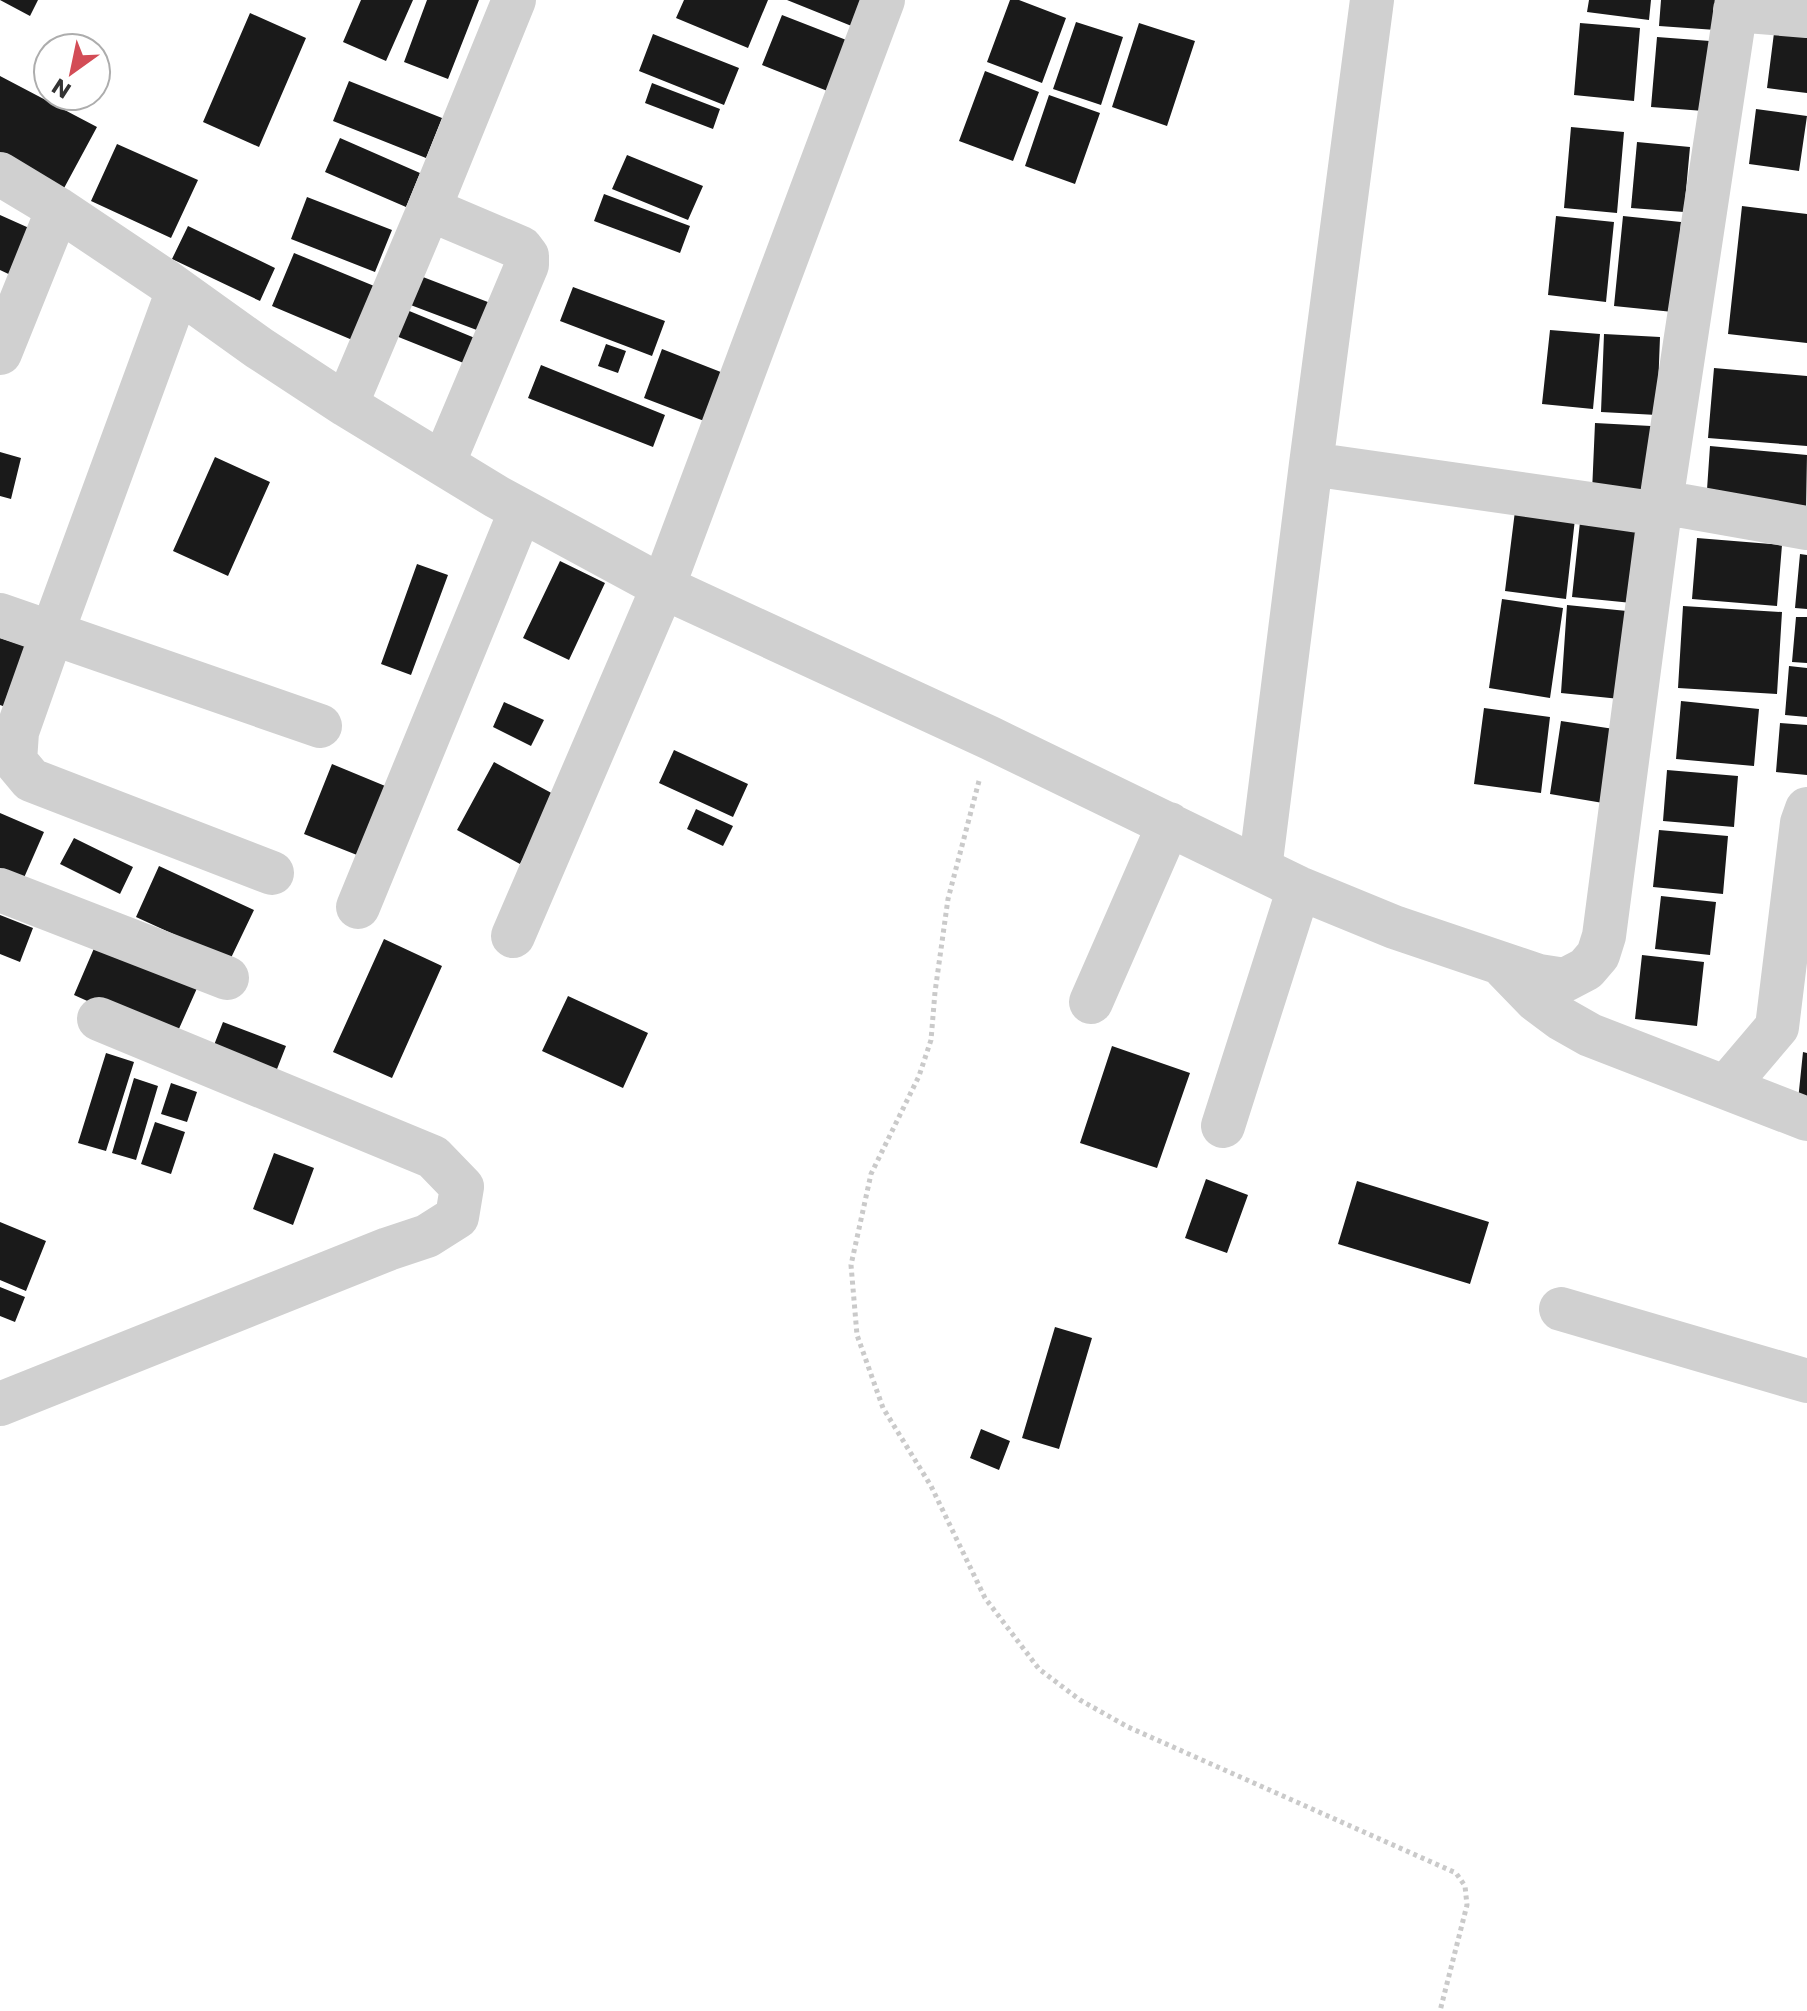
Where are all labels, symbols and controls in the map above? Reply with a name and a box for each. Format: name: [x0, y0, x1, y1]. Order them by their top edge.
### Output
north arrow: [32, 32, 112, 112]
text: N: [46, 71, 77, 106]

